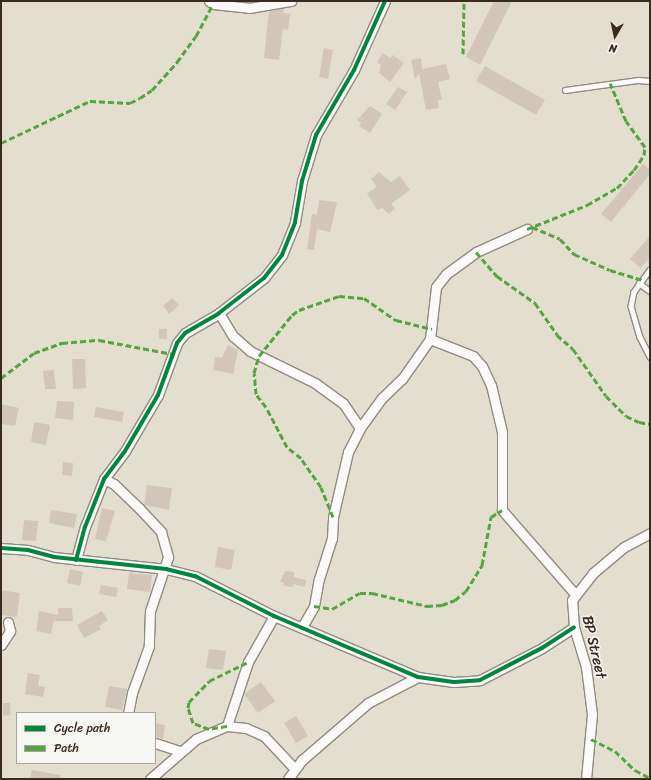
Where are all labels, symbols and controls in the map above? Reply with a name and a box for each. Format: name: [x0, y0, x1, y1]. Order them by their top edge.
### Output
north arrow: [595, 16, 635, 56]
text: N: [608, 38, 618, 58]
street label: BP Street: [578, 613, 610, 681]
legend: [16, 712, 156, 764]
text: Cycle path: [54, 717, 110, 739]
text: Path: [54, 737, 79, 759]

